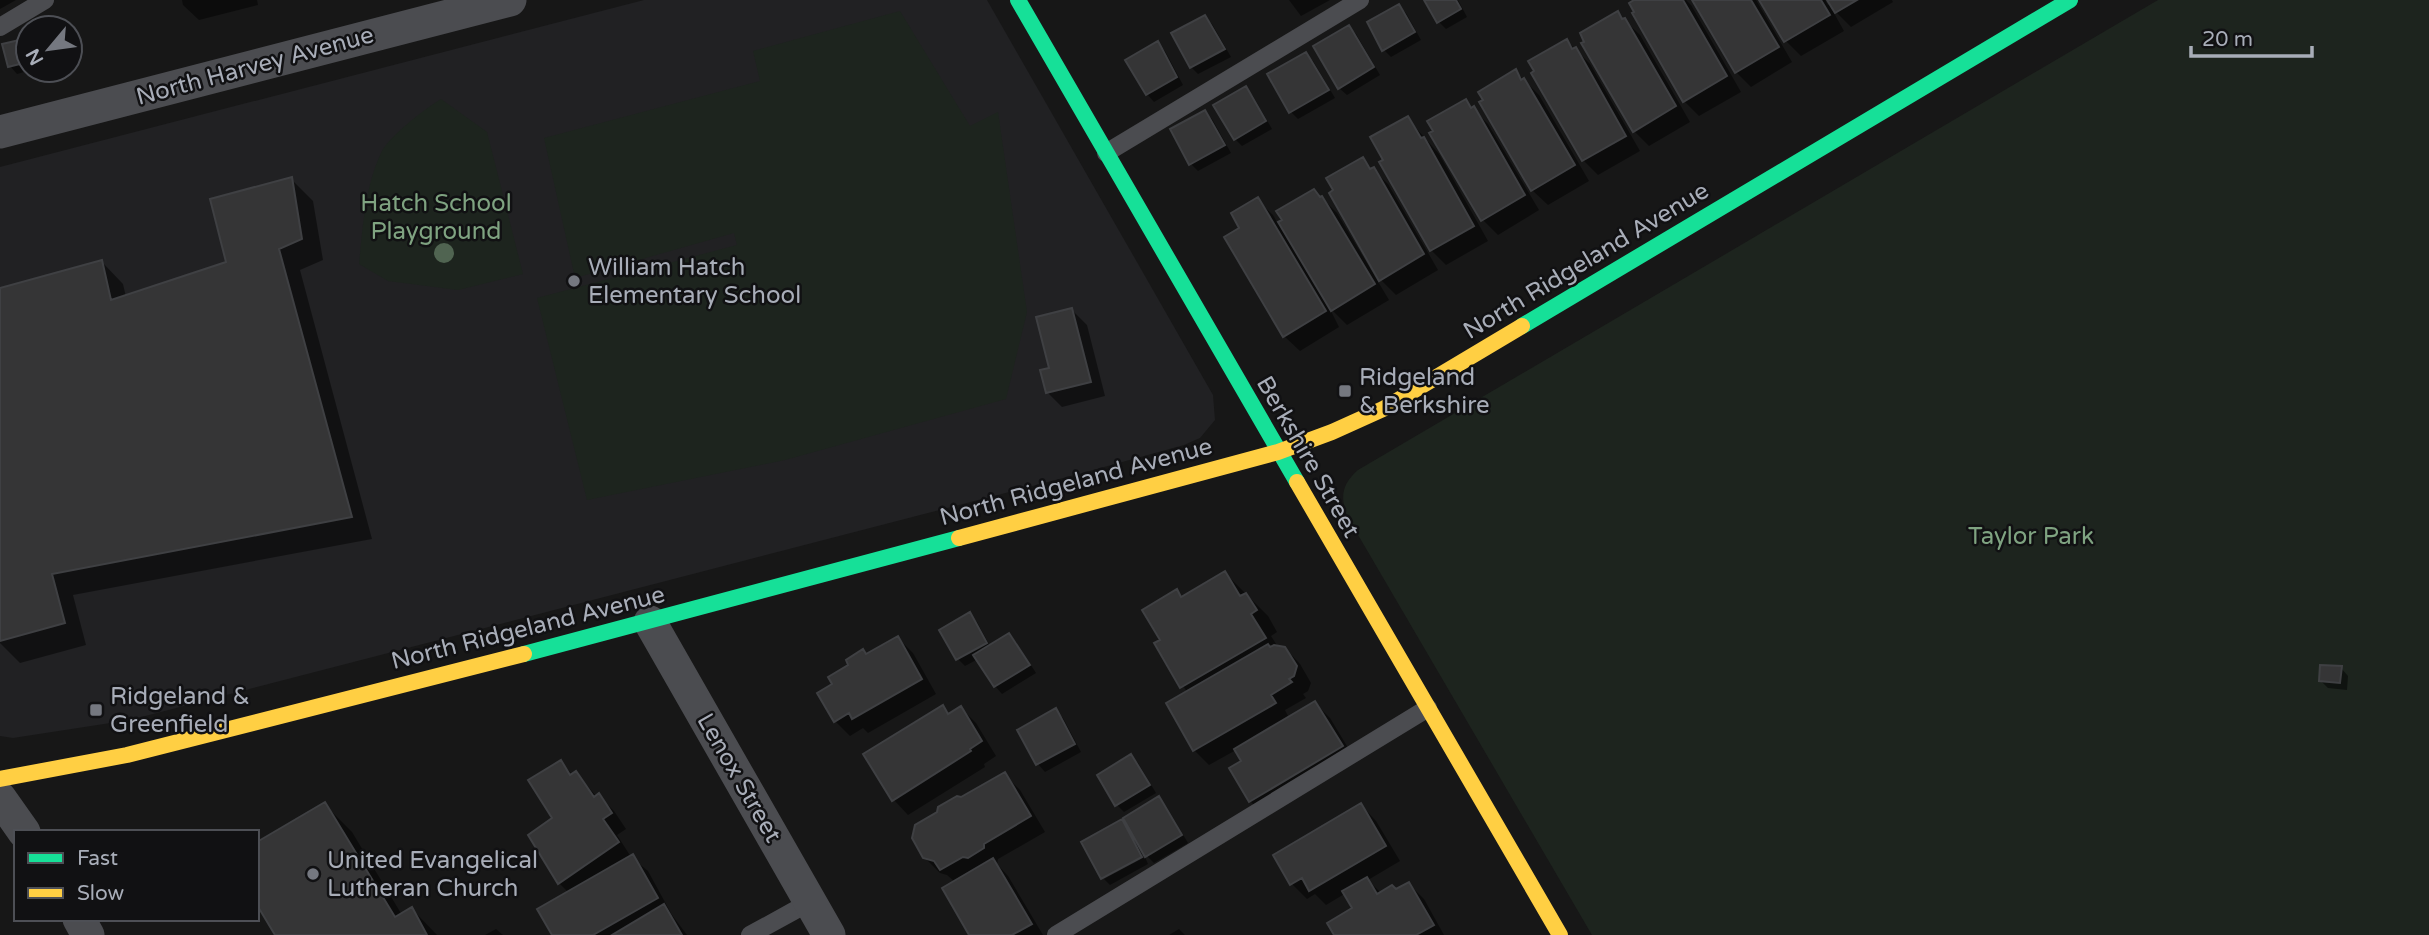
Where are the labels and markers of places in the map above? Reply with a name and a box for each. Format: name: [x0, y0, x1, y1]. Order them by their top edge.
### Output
place label: William Hatch Elementary School: [588, 253, 801, 310]
marker: William Hatch Elementary School: [566, 273, 582, 289]
place label: Ridgeland & Berkshire: [1359, 363, 1490, 420]
marker: Ridgeland & Berkshire: [1337, 383, 1353, 399]
place label: Ridgeland & Greenfield: [110, 682, 250, 739]
marker: Ridgeland & Greenfield: [88, 702, 104, 718]
place label: United Evangelical Lutheran Church: [327, 846, 538, 903]
marker: United Evangelical Lutheran Church: [305, 866, 321, 882]

